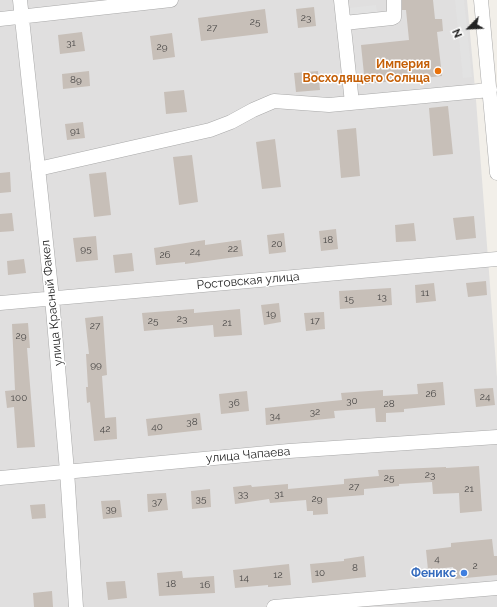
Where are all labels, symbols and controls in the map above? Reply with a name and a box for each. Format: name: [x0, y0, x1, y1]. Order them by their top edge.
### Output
north arrow: [449, 8, 489, 48]
house number: 23: [301, 12, 311, 24]
house number: 25: [250, 16, 260, 28]
house number: 27: [207, 22, 217, 34]
text: N: [450, 27, 465, 40]
house number: 31: [66, 37, 76, 49]
house number: 29: [156, 41, 168, 53]
place label: Империя Восходящего Солнца: [303, 57, 430, 85]
marker: Империя Восходящего Солнца: [433, 66, 443, 76]
house number: 89: [70, 74, 82, 86]
house number: 91: [70, 125, 80, 137]
house number: 18: [323, 234, 333, 246]
house number: 20: [271, 238, 283, 250]
street label: улица Красный Факел: [38, 239, 66, 367]
house number: 95: [80, 243, 92, 255]
house number: 22: [228, 243, 238, 255]
house number: 24: [190, 246, 200, 258]
house number: 26: [159, 249, 171, 261]
street label: Ростовская улица: [196, 269, 300, 293]
house number: 11: [421, 287, 429, 299]
house number: 13: [377, 291, 387, 303]
house number: 15: [344, 293, 354, 305]
house number: 19: [266, 308, 276, 320]
house number: 23: [177, 313, 187, 325]
house number: 25: [148, 315, 158, 327]
house number: 17: [310, 315, 320, 327]
house number: 21: [222, 317, 232, 329]
house number: 27: [90, 320, 100, 332]
house number: 29: [15, 330, 27, 342]
house number: 99: [90, 359, 102, 371]
house number: 26: [425, 388, 437, 400]
house number: 24: [480, 391, 490, 403]
house number: 100: [11, 392, 27, 404]
house number: 30: [346, 395, 358, 407]
house number: 36: [228, 397, 240, 409]
house number: 28: [383, 398, 395, 410]
house number: 32: [310, 406, 320, 418]
house number: 34: [270, 410, 280, 422]
house number: 38: [186, 416, 198, 428]
house number: 40: [151, 421, 163, 433]
house number: 42: [100, 423, 110, 435]
street label: улица Чапаева: [205, 444, 291, 466]
house number: 23: [425, 469, 435, 481]
house number: 25: [384, 472, 394, 484]
house number: 27: [349, 481, 359, 493]
house number: 21: [464, 483, 474, 495]
house number: 33: [238, 488, 248, 500]
house number: 31: [274, 488, 284, 500]
house number: 35: [196, 493, 206, 505]
house number: 29: [311, 493, 323, 505]
house number: 37: [152, 496, 162, 508]
house number: 39: [105, 503, 117, 515]
house number: 4: [434, 553, 440, 565]
house number: 2: [472, 560, 478, 572]
house number: 8: [352, 562, 358, 574]
place label: Феникс: [411, 566, 456, 580]
house number: 10: [315, 567, 325, 579]
marker: Феникс: [459, 568, 469, 578]
house number: 12: [273, 569, 283, 581]
house number: 14: [239, 572, 249, 584]
house number: 18: [166, 578, 176, 590]
house number: 16: [200, 579, 210, 591]

